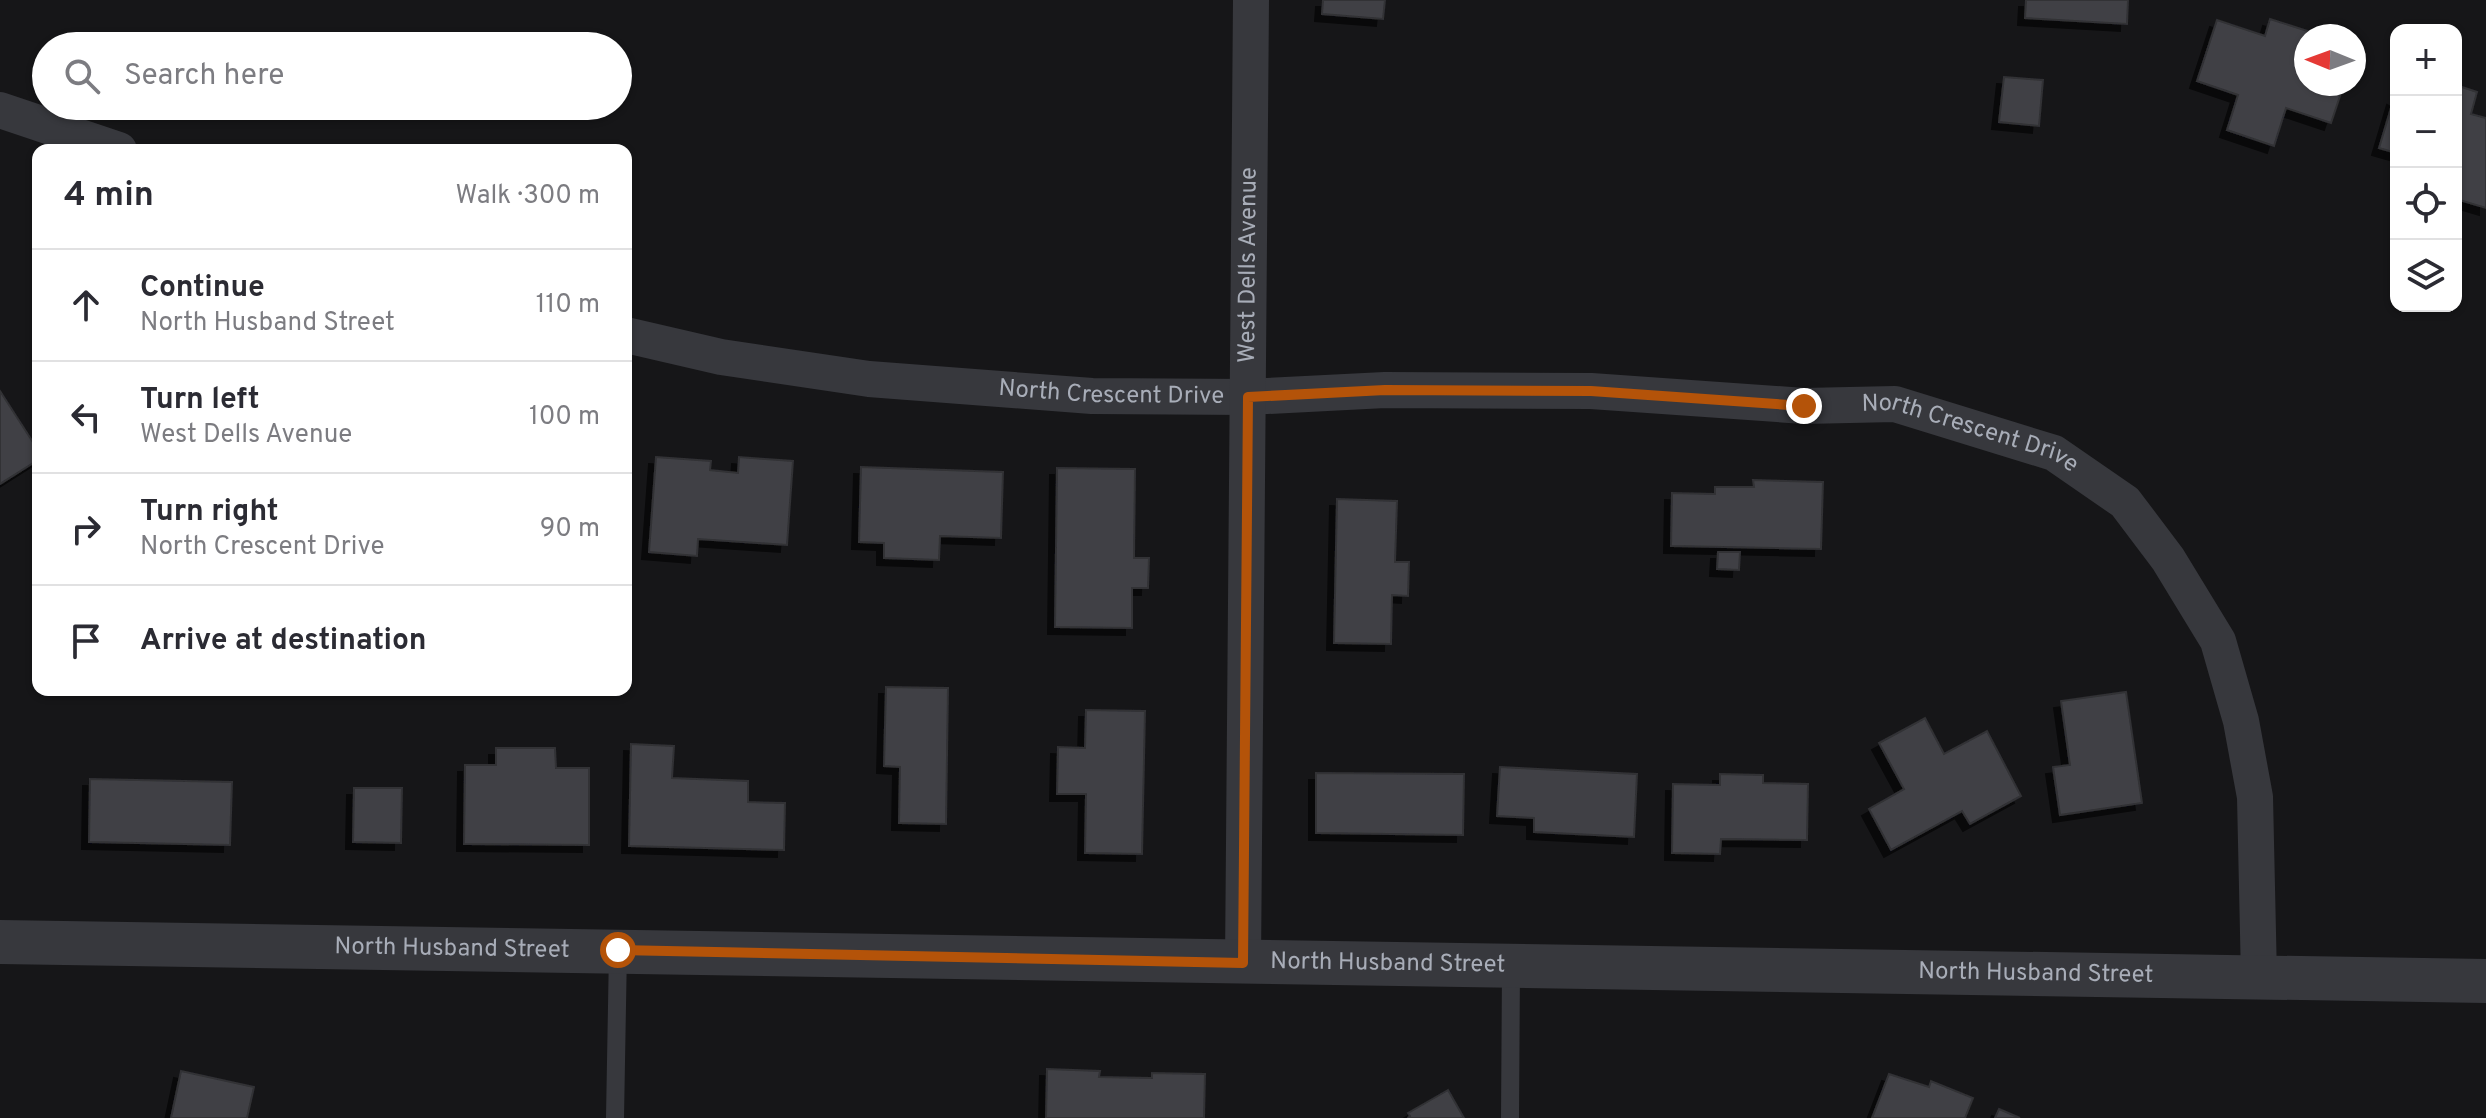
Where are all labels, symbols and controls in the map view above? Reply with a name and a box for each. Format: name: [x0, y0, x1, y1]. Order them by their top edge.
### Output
north arrow: [2294, 24, 2366, 96]
map controls: [2390, 24, 2462, 312]
button: +: [2390, 24, 2462, 96]
search box: [32, 32, 632, 120]
icon: search: [60, 54, 104, 98]
text: Search here: [124, 58, 284, 95]
button: −: [2390, 96, 2462, 168]
street label: West Dells Avenue: [1233, 167, 1265, 363]
button: locate: [2390, 168, 2462, 240]
text: 4 min: [64, 175, 154, 218]
text: Walk · 300 m: [456, 180, 600, 213]
button: layers: [2390, 240, 2462, 312]
text: Continue: [140, 270, 265, 307]
icon: ahead: [64, 283, 108, 327]
text: 110 m: [536, 289, 600, 322]
text: North Husband Street: [140, 307, 395, 340]
street label: North Crescent Drive: [997, 374, 1224, 412]
text: Turn left: [140, 382, 260, 419]
route end: [1786, 388, 1822, 424]
street label: North Crescent Drive: [1861, 389, 2084, 480]
icon: left: [64, 395, 108, 439]
text: 100 m: [529, 401, 600, 434]
text: West Dells Avenue: [140, 419, 352, 452]
text: Turn right: [140, 494, 278, 531]
icon: right: [64, 507, 108, 551]
text: 90 m: [540, 513, 600, 546]
text: North Crescent Drive: [140, 531, 385, 564]
icon: arrive: [64, 619, 108, 663]
text: Arrive at destination: [140, 623, 426, 660]
street label: North Husband Street: [334, 932, 570, 966]
route start: [600, 932, 636, 968]
street label: North Husband Street: [1270, 947, 1506, 981]
street label: North Husband Street: [1918, 957, 2154, 991]

